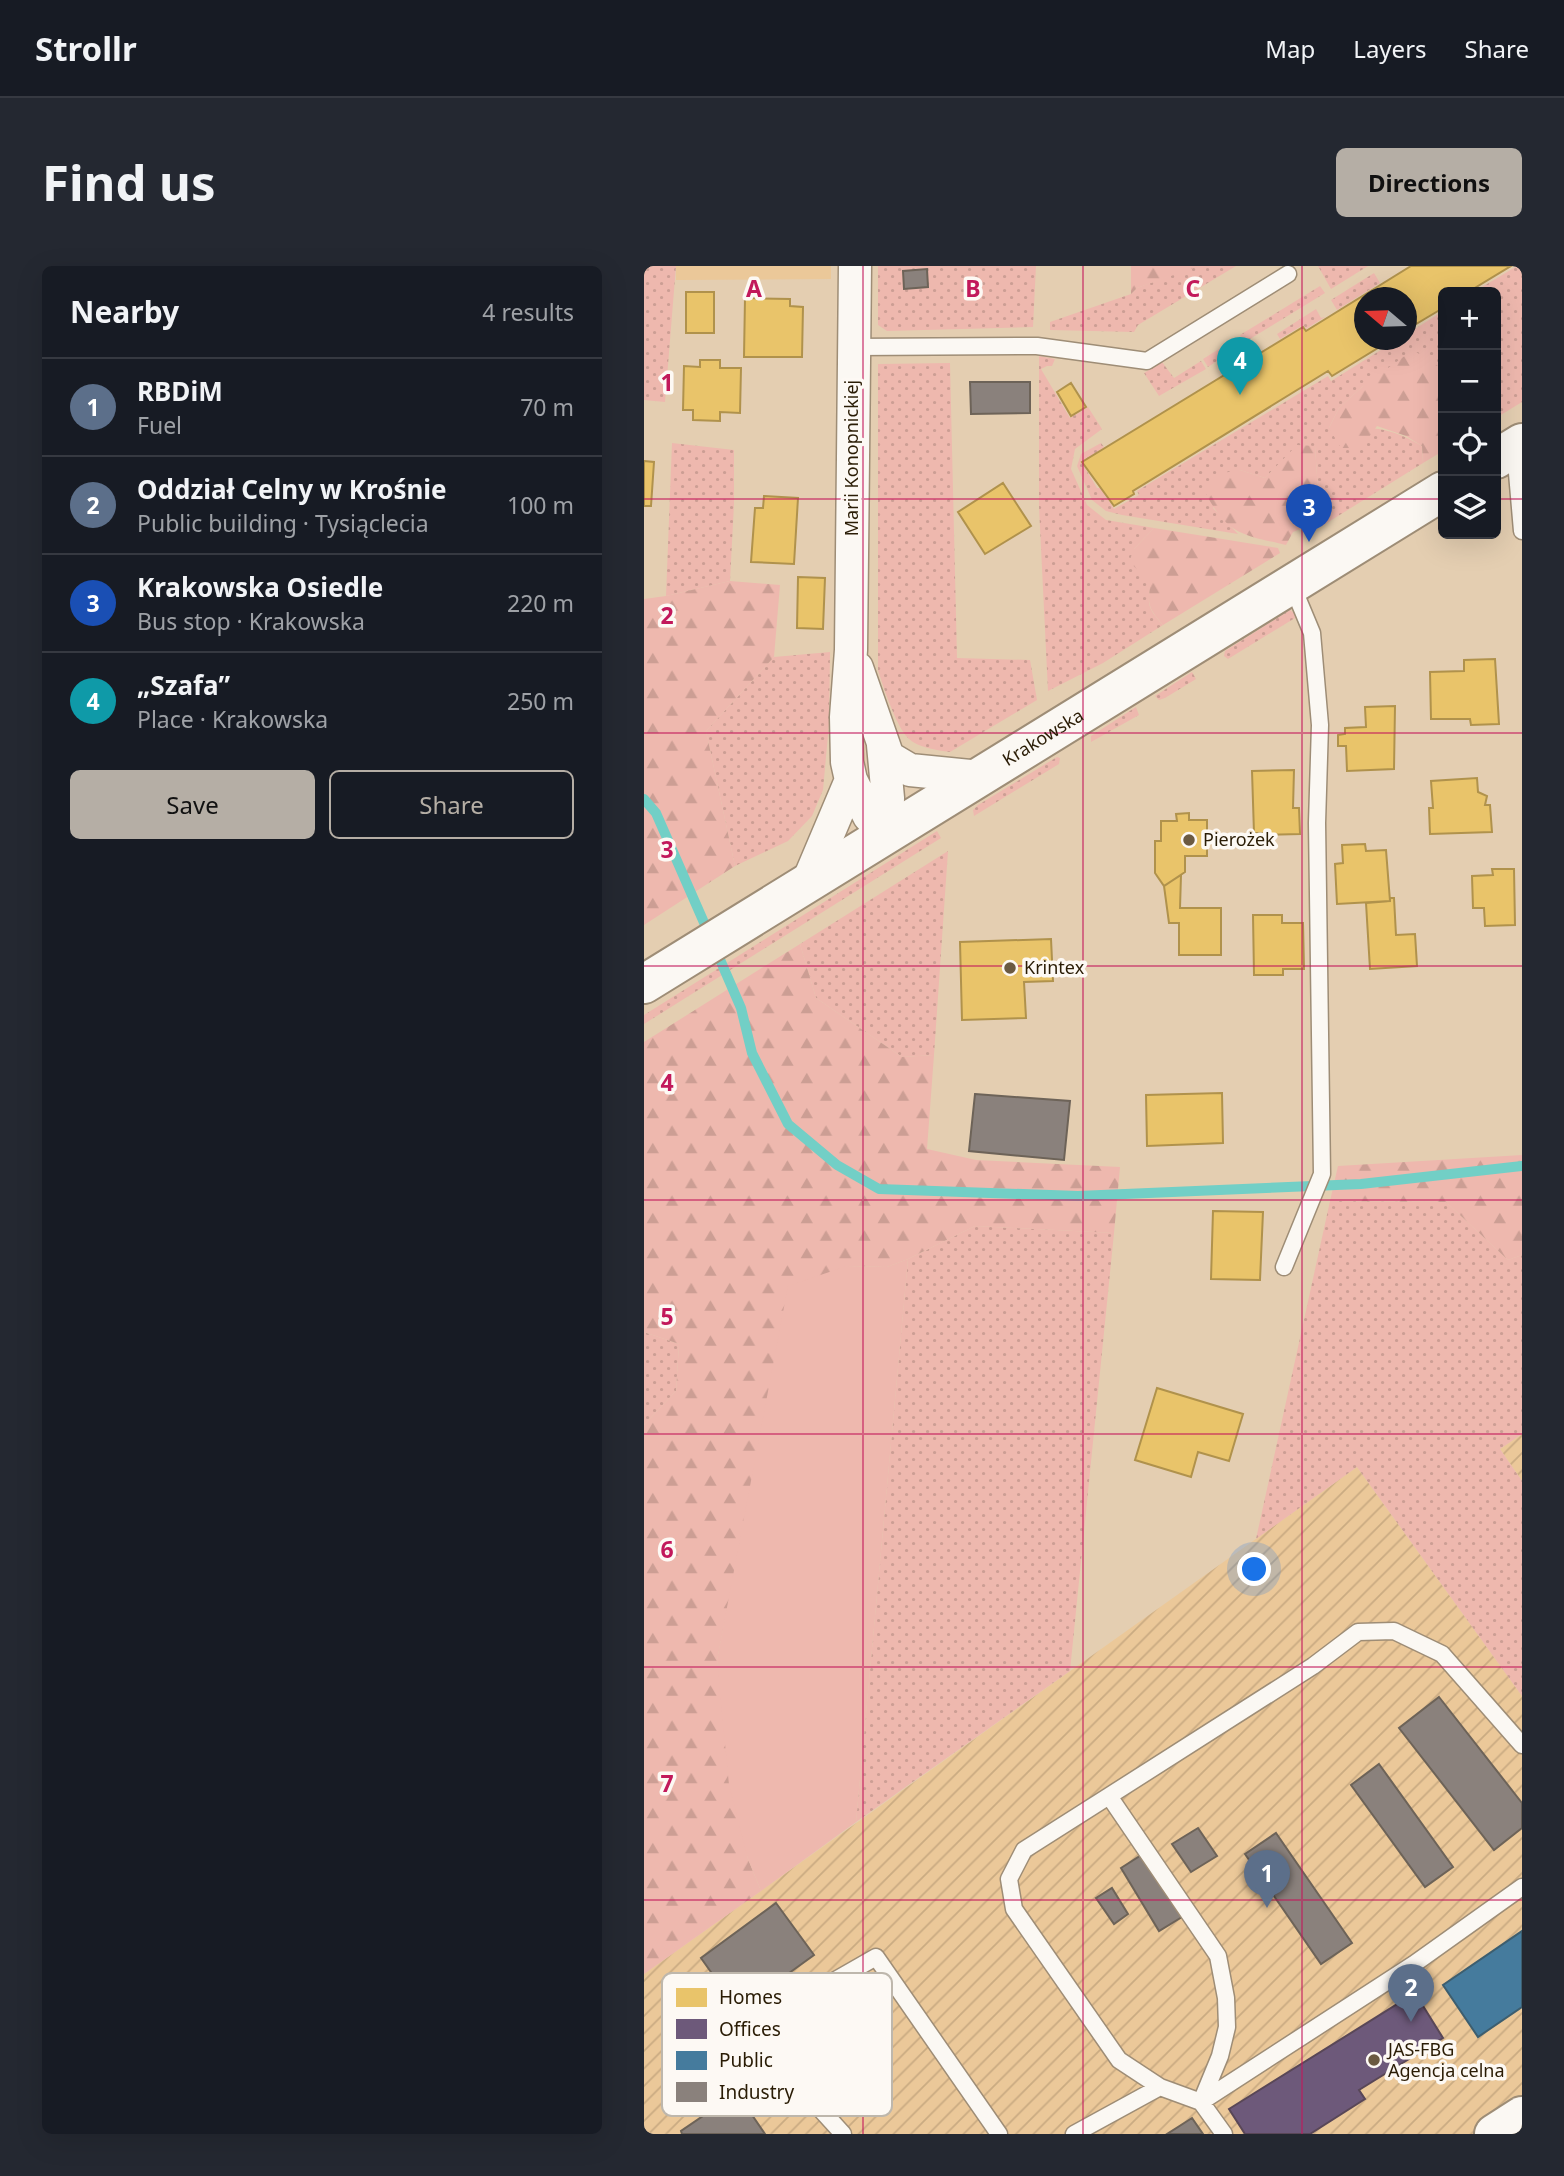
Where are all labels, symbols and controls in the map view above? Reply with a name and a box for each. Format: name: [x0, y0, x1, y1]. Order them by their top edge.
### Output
text: Strollr: [35, 26, 137, 71]
text: Map: [1265, 32, 1315, 65]
text: Layers: [1353, 32, 1427, 65]
text: Share: [1465, 32, 1529, 65]
button: Directions: [1336, 148, 1522, 217]
text: Find us: [42, 149, 216, 215]
text: A: [746, 272, 762, 304]
text: B: [965, 272, 981, 304]
text: C: [1186, 272, 1201, 304]
north arrow: [1354, 287, 1417, 350]
map controls: [1438, 287, 1501, 539]
button: +: [1438, 287, 1501, 350]
text: Nearby: [70, 291, 179, 332]
text: 4 results: [482, 296, 574, 328]
pin: 4: [1217, 337, 1263, 395]
button: −: [1438, 350, 1501, 413]
text: 1: [660, 366, 674, 398]
text: RBDiM: [137, 373, 223, 409]
street label: Marii Konopnickiej: [839, 380, 863, 536]
text: 1: [86, 391, 100, 423]
text: 70 m: [520, 391, 574, 423]
text: Fuel: [137, 409, 182, 441]
button: locate: [1438, 413, 1501, 476]
text: Oddział Celny w Krośnie: [137, 471, 447, 507]
button: layers: [1438, 476, 1501, 539]
pin: 3: [1286, 484, 1332, 542]
text: 2: [86, 489, 100, 521]
text: 100 m: [507, 489, 574, 521]
text: Public building · Tysiąclecia: [137, 507, 429, 539]
text: Krakowska Osiedle: [137, 569, 383, 605]
text: 3: [86, 587, 100, 619]
text: 220 m: [507, 587, 574, 619]
text: 2: [660, 599, 674, 631]
text: Bus stop · Krakowska: [137, 605, 365, 637]
text: „Szafa”: [137, 667, 230, 703]
text: 4: [86, 685, 100, 717]
text: 250 m: [507, 685, 574, 717]
text: Place · Krakowska: [137, 703, 328, 735]
street label: Krakowska: [998, 703, 1088, 771]
button: Save: [70, 770, 315, 839]
button: Share: [329, 770, 574, 839]
place label: Pierożek: [1203, 827, 1275, 851]
marker: Pierożek: [1181, 832, 1197, 848]
text: 3: [660, 833, 674, 865]
place label: Krintex: [1024, 955, 1085, 979]
marker: Krintex: [1002, 960, 1018, 976]
text: 4: [660, 1066, 674, 1098]
text: 5: [660, 1300, 674, 1332]
text: 6: [660, 1533, 674, 1565]
your location: [1237, 1552, 1271, 1586]
text: 7: [660, 1767, 674, 1799]
pin: 1: [1244, 1850, 1290, 1908]
pin: 2: [1388, 1964, 1434, 2022]
legend: [662, 1973, 892, 2116]
text: Homes: [719, 1984, 782, 2010]
text: Offices: [719, 2016, 781, 2042]
place label: JAS-FBG Agencja celna: [1386, 2037, 1505, 2082]
text: Public: [719, 2047, 773, 2073]
marker: JAS-FBG Agencja celna: [1366, 2052, 1382, 2068]
text: Industry: [719, 2079, 794, 2105]

